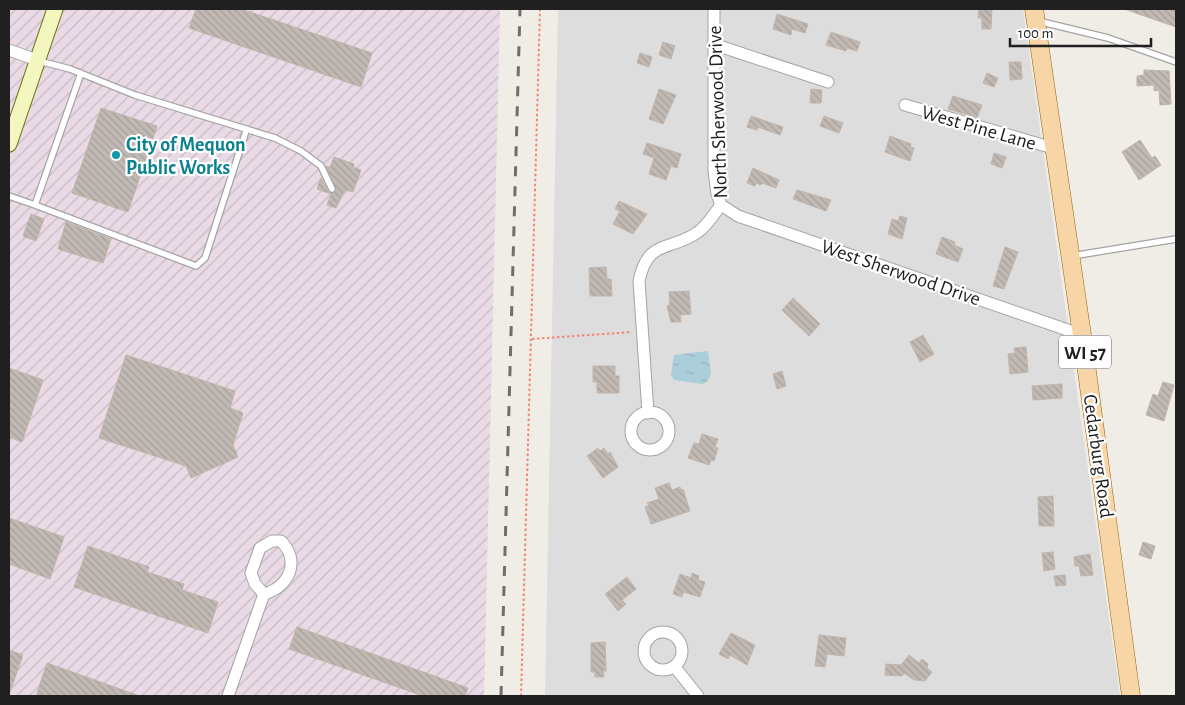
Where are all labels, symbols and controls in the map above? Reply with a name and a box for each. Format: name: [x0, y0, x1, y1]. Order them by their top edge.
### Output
scale bar: [1010, 15, 1151, 47]
street label: North Sherwood Drive: [705, 25, 731, 199]
text: 100 m: [1018, 26, 1053, 41]
street label: West Pine Lane: [919, 102, 1038, 154]
place label: City of Mequon Public Works: [126, 135, 246, 178]
marker: City of Mequon Public Works: [110, 149, 122, 161]
street label: West Sherwood Drive: [818, 236, 983, 310]
road number: WI 57: [1059, 336, 1111, 368]
street label: Cedarburg Road: [1079, 393, 1117, 519]

